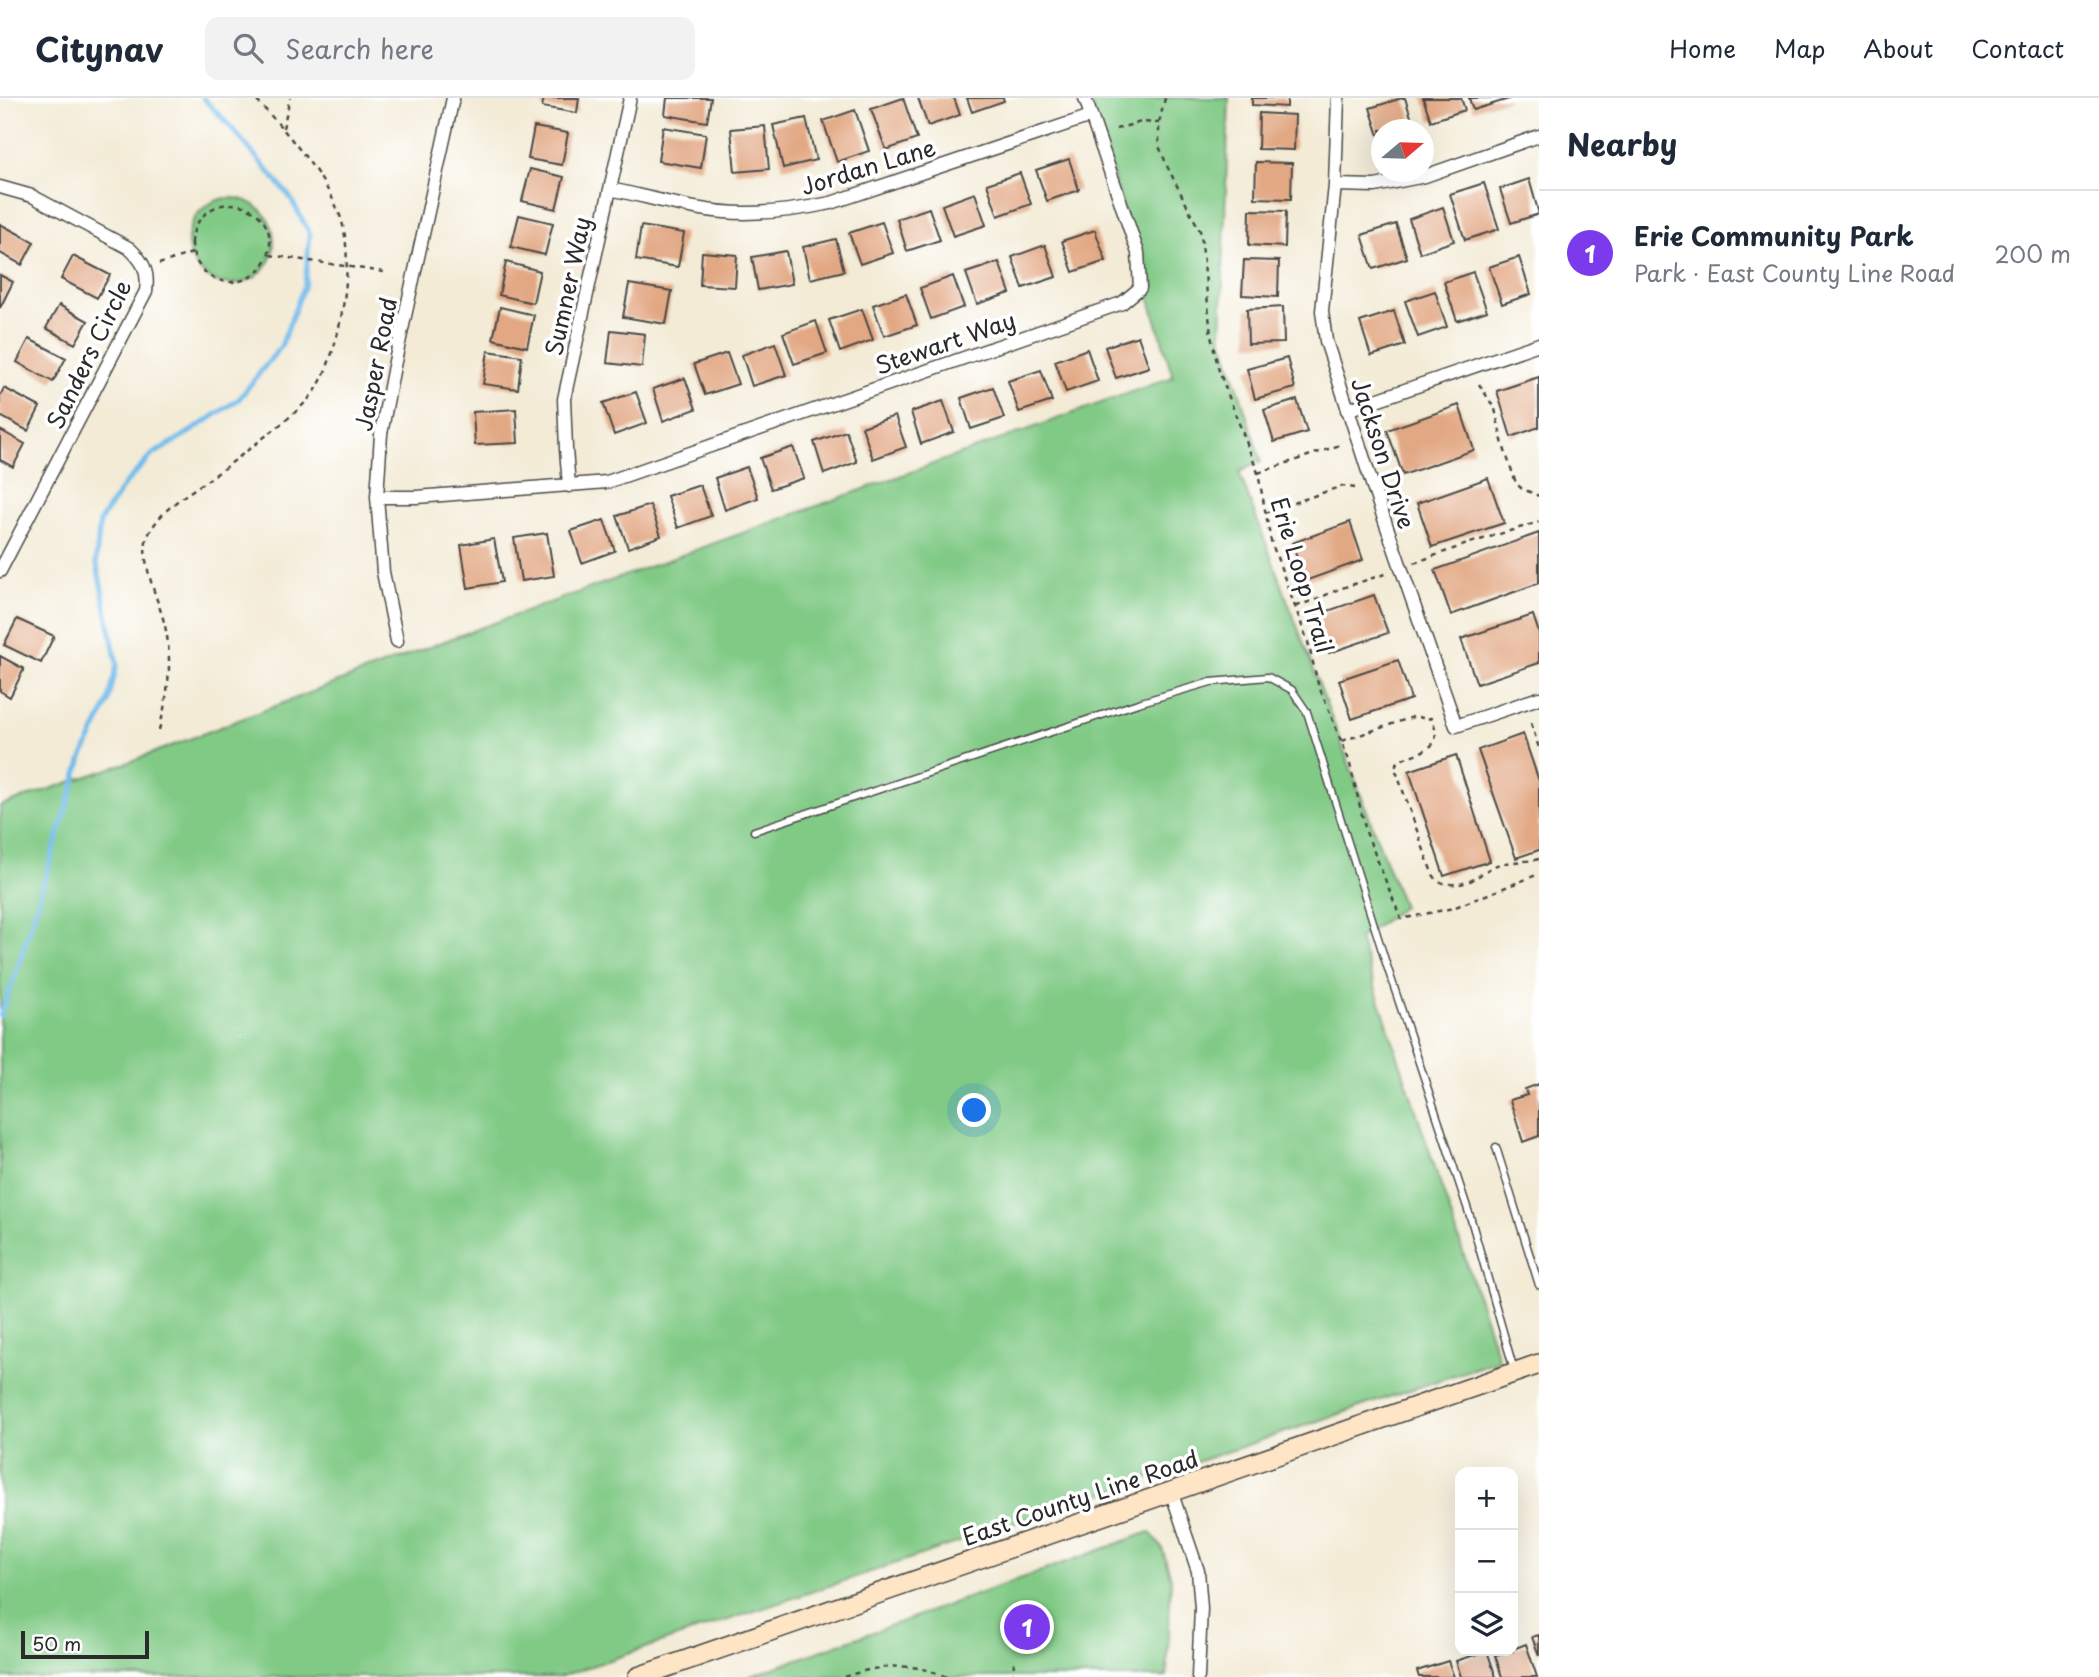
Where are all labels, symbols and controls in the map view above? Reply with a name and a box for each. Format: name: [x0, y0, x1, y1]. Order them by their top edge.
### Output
search box: [205, 17, 695, 80]
text: Citynav: [35, 23, 163, 73]
icon: search: [229, 29, 267, 67]
text: Search here: [285, 29, 434, 68]
text: Home: [1669, 30, 1736, 66]
text: Map: [1774, 30, 1825, 66]
text: About: [1863, 30, 1933, 66]
text: Contact: [1971, 30, 2064, 66]
north arrow: [1371, 119, 1434, 182]
text: Nearby: [1567, 121, 1677, 166]
street label: Jordan Lane: [796, 129, 940, 203]
street label: Sumner Way: [535, 213, 599, 359]
text: Erie Community Park: [1634, 216, 1914, 255]
text: 1: [1585, 236, 1596, 271]
text: 200 m: [1994, 236, 2071, 271]
text: Park · East County Line Road: [1634, 255, 1955, 290]
street label: Sanders Circle: [37, 273, 139, 435]
street label: Jasper Road: [345, 294, 405, 434]
street label: Stewart Way: [870, 302, 1020, 382]
street label: Jackson Drive: [1343, 373, 1425, 533]
street label: Erie Loop Trail: [1263, 493, 1343, 657]
your location: [957, 1093, 991, 1127]
street label: East County Line Road: [957, 1440, 1203, 1554]
map controls: [1455, 1467, 1518, 1656]
button: +: [1455, 1467, 1518, 1530]
button: −: [1455, 1530, 1518, 1593]
button: layers: [1455, 1593, 1518, 1656]
pin: 1: [1004, 1601, 1050, 1653]
scale bar: [21, 1628, 149, 1660]
text: 50 m: [32, 1629, 81, 1657]

